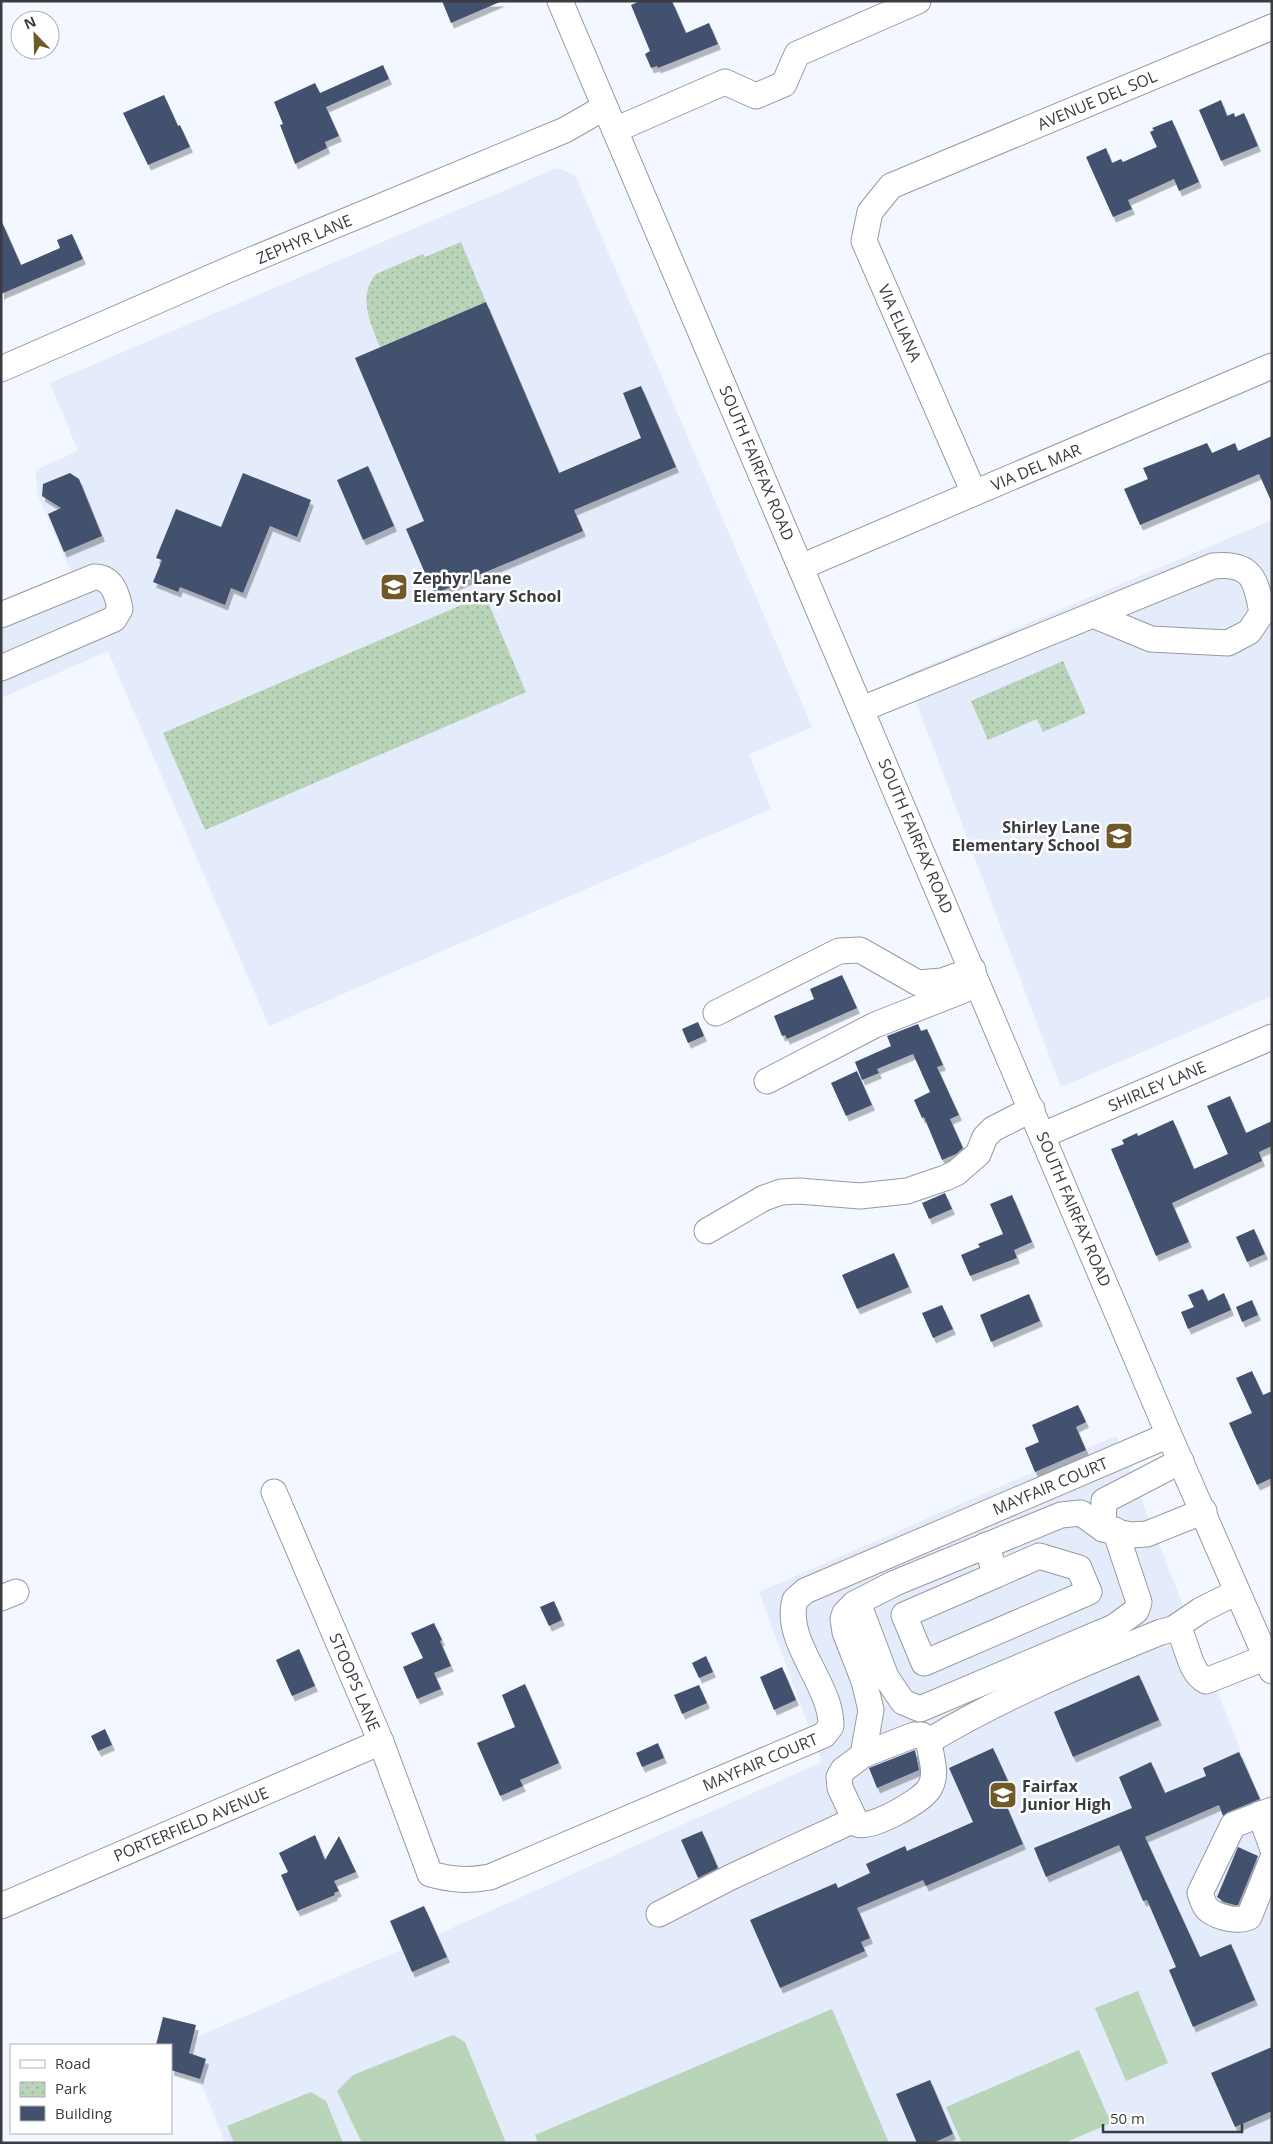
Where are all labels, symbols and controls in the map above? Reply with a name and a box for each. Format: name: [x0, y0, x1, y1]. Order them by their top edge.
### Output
north arrow: [10, 10, 60, 60]
text: N: [21, 12, 39, 34]
street label: AVENUE DEL SOL: [1034, 65, 1160, 135]
street label: ZEPHYR LANE: [253, 209, 355, 269]
street label: VIA ELIANA: [873, 281, 927, 366]
street label: SOUTH FAIRFAX ROAD: [714, 382, 800, 544]
street label: VIA DEL MAR: [988, 438, 1084, 496]
place label: Zephyr Lane Elementary School: [413, 567, 561, 607]
school or university icon: Zephyr Lane Elementary School: [379, 572, 409, 602]
street label: SOUTH FAIRFAX ROAD: [873, 755, 959, 917]
place label: Shirley Lane Elementary School: [952, 816, 1100, 856]
school or university icon: Shirley Lane Elementary School: [1104, 821, 1134, 851]
street label: SHIRLEY LANE: [1105, 1055, 1209, 1117]
street label: SOUTH FAIRFAX ROAD: [1031, 1128, 1117, 1290]
street label: MAYFAIR COURT: [989, 1452, 1111, 1520]
street label: STOOPS LANE: [324, 1630, 386, 1734]
street label: MAYFAIR COURT: [699, 1728, 821, 1796]
place label: Fairfax Junior High: [1020, 1775, 1111, 1815]
school or university icon: Fairfax Junior High: [988, 1780, 1018, 1810]
street label: PORTERFIELD AVENUE: [110, 1781, 272, 1867]
legend: [10, 2044, 172, 2134]
text: Road: [55, 2053, 91, 2073]
text: Park: [55, 2078, 86, 2098]
scale bar: [1103, 2102, 1242, 2134]
text: Building: [55, 2103, 112, 2123]
text: 50 m: [1110, 2108, 1145, 2128]

